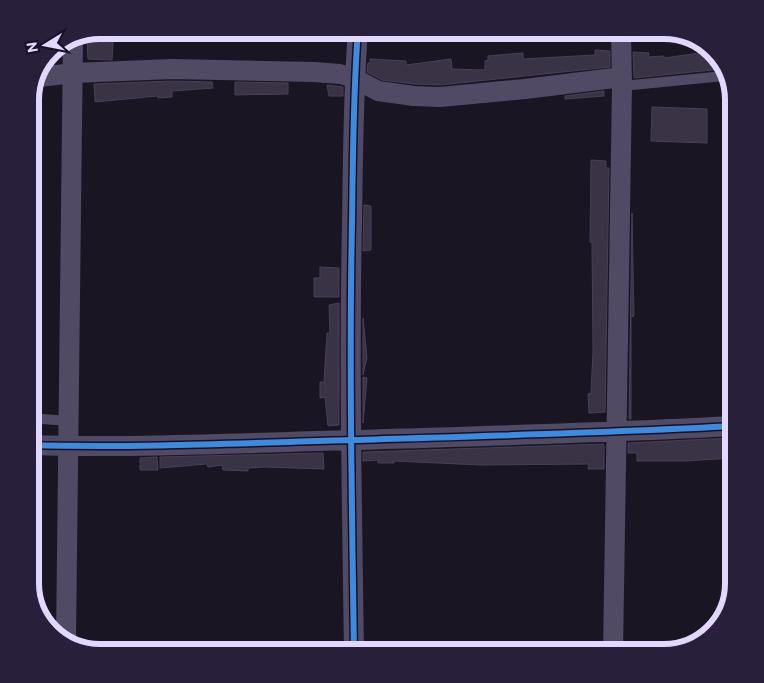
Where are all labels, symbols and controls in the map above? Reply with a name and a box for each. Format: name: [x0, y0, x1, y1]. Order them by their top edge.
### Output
north arrow: [20, 20, 70, 70]
text: N: [22, 41, 41, 54]

